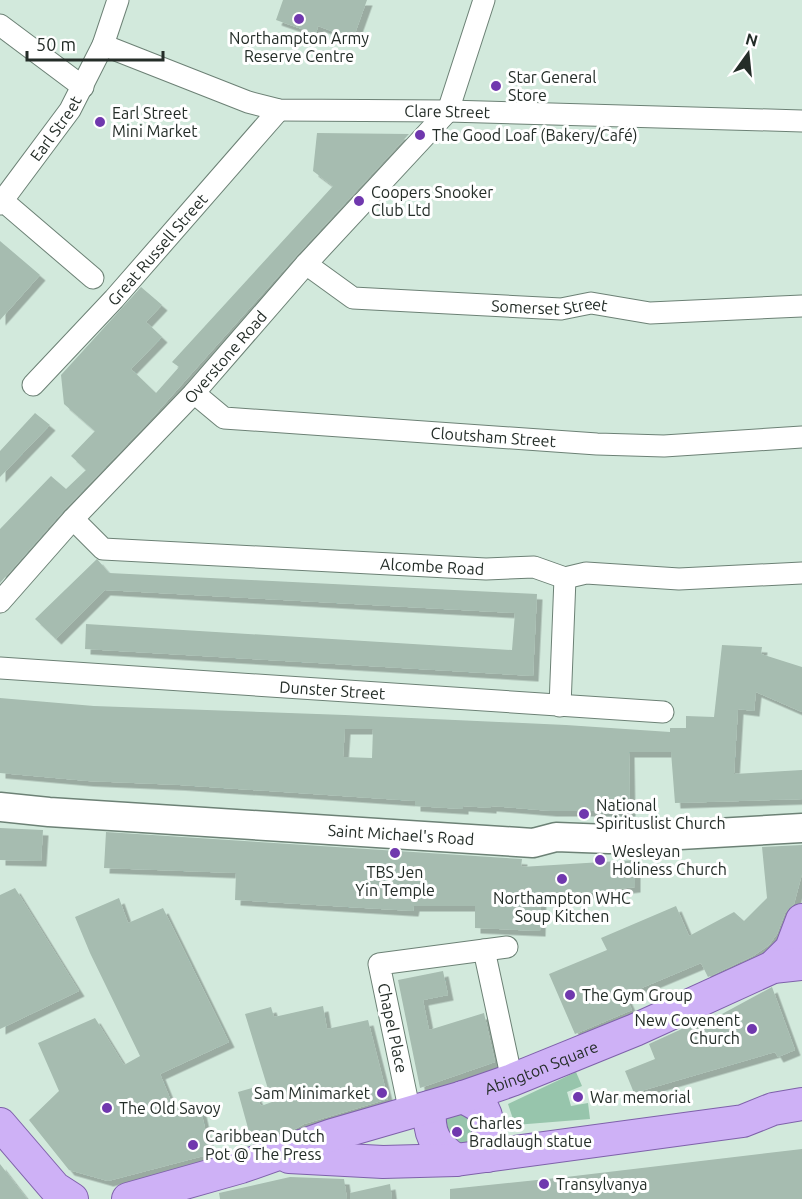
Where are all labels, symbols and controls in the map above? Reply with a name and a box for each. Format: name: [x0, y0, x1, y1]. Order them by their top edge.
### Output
marker: Northampton Army Reserve Centre: [292, 12, 306, 26]
scale bar: [27, 24, 164, 62]
north arrow: [718, 24, 778, 84]
place label: Northampton Army Reserve Centre: [229, 29, 369, 65]
text: N: [744, 29, 760, 50]
text: 50 m: [36, 34, 76, 54]
place label: Star General Store: [508, 68, 596, 104]
marker: Star General Store: [489, 79, 503, 93]
street label: Earl Street: [26, 92, 85, 164]
street label: Clare Street: [404, 102, 491, 121]
place label: Earl Street Mini Market: [112, 104, 198, 140]
marker: Earl Street Mini Market: [93, 115, 107, 129]
place label: The Good Loaf (Bakery/Café): [432, 126, 638, 145]
marker: The Good Loaf (Bakery/Café): [413, 128, 427, 142]
place label: Coopers Snooker Club Ltd: [371, 183, 493, 219]
street label: Great Russell Street: [104, 189, 211, 309]
marker: Coopers Snooker Club Ltd: [352, 194, 366, 208]
street label: Somerset Street: [491, 294, 610, 318]
street label: Overstone Road: [180, 307, 270, 407]
street label: Cloutsham Street: [430, 423, 557, 450]
street label: Alcombe Road: [380, 554, 485, 578]
street label: Dunster Street: [279, 678, 387, 703]
place label: National Spirituslist Church: [596, 796, 726, 832]
marker: National Spirituslist Church: [577, 807, 591, 821]
street label: Saint Michael's Road: [327, 821, 475, 848]
place label: Wesleyan Holiness Church: [612, 842, 727, 878]
marker: TBS Jen Yin Temple: [388, 846, 402, 860]
marker: Wesleyan Holiness Church: [593, 853, 607, 867]
place label: TBS Jen Yin Temple: [355, 863, 435, 899]
marker: Northampton WHC Soup Kitchen: [555, 872, 569, 886]
place label: Northampton WHC Soup Kitchen: [493, 889, 631, 925]
street label: Chapel Place: [375, 981, 411, 1075]
place label: The Gym Group: [582, 986, 693, 1004]
marker: The Gym Group: [563, 988, 577, 1002]
place label: New Covenent Church: [635, 1011, 741, 1047]
marker: New Covenent Church: [745, 1022, 759, 1036]
street label: Abington Square: [482, 1037, 601, 1098]
place label: Sam Minimarket: [254, 1084, 371, 1102]
marker: Sam Minimarket: [375, 1086, 389, 1100]
place label: War memorial: [590, 1088, 691, 1106]
marker: War memorial: [571, 1090, 585, 1104]
place label: The Old Savoy: [119, 1099, 221, 1117]
marker: The Old Savoy: [100, 1101, 114, 1115]
place label: Charles Bradlaugh statue: [469, 1114, 592, 1150]
marker: Charles Bradlaugh statue: [450, 1125, 464, 1139]
place label: Caribbean Dutch Pot @ The Press: [205, 1127, 325, 1163]
marker: Caribbean Dutch Pot @ The Press: [186, 1138, 200, 1152]
place label: Transylvanya: [556, 1175, 648, 1193]
marker: Transylvanya: [537, 1177, 551, 1191]

